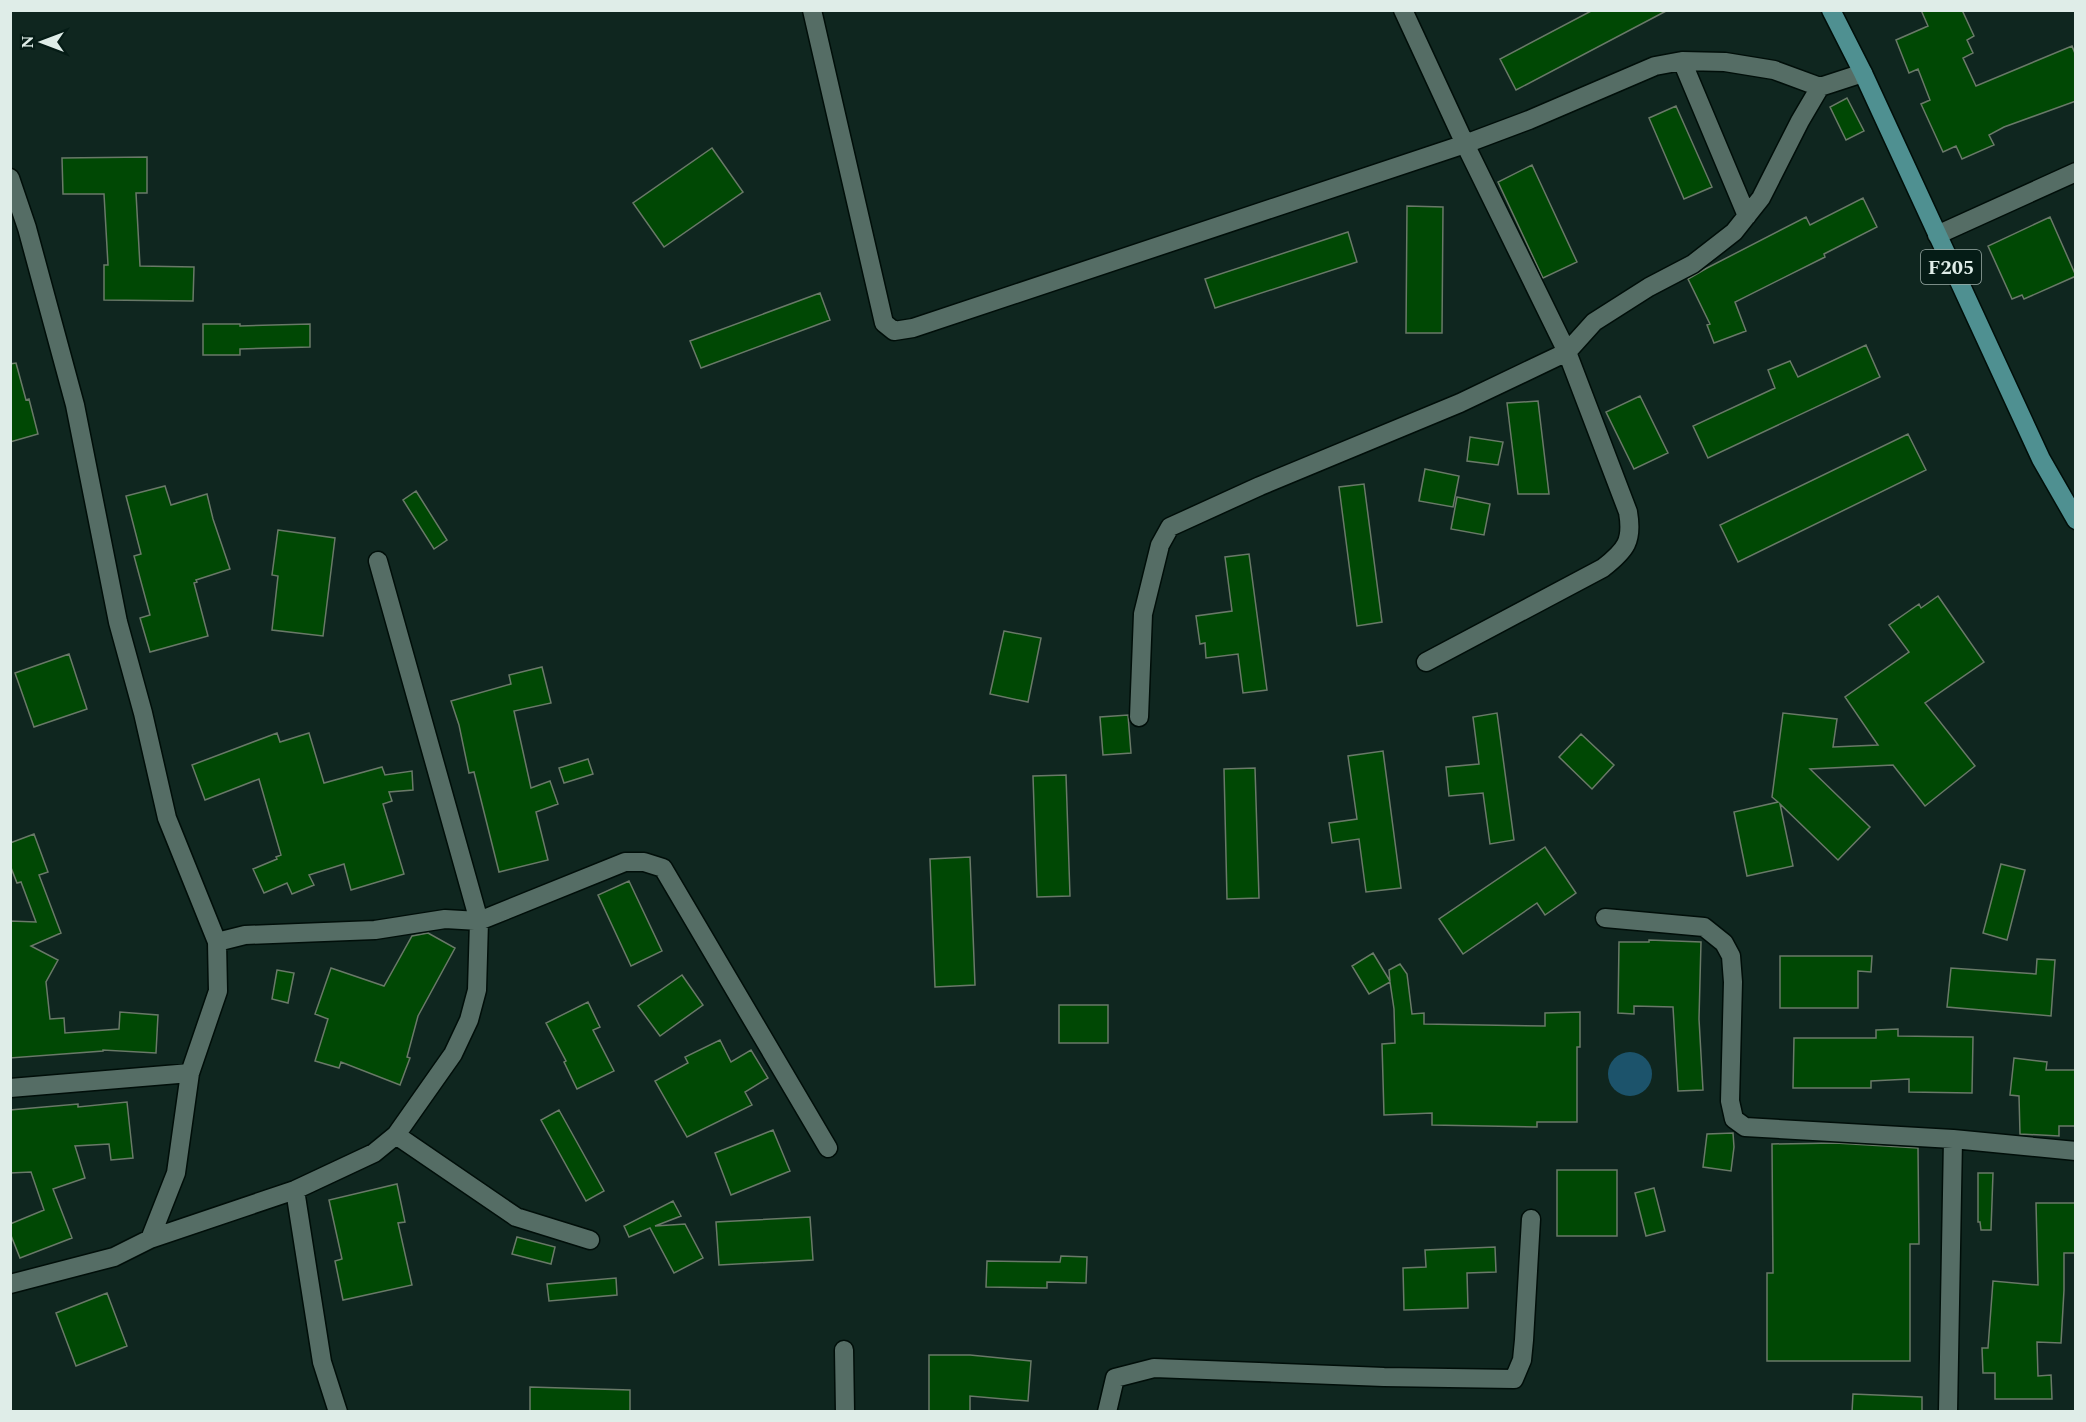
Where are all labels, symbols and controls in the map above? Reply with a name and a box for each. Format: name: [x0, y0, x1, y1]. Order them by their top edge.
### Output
north arrow: [12, 12, 72, 72]
text: N: [16, 35, 40, 49]
road number: F205: [1921, 250, 1981, 284]

